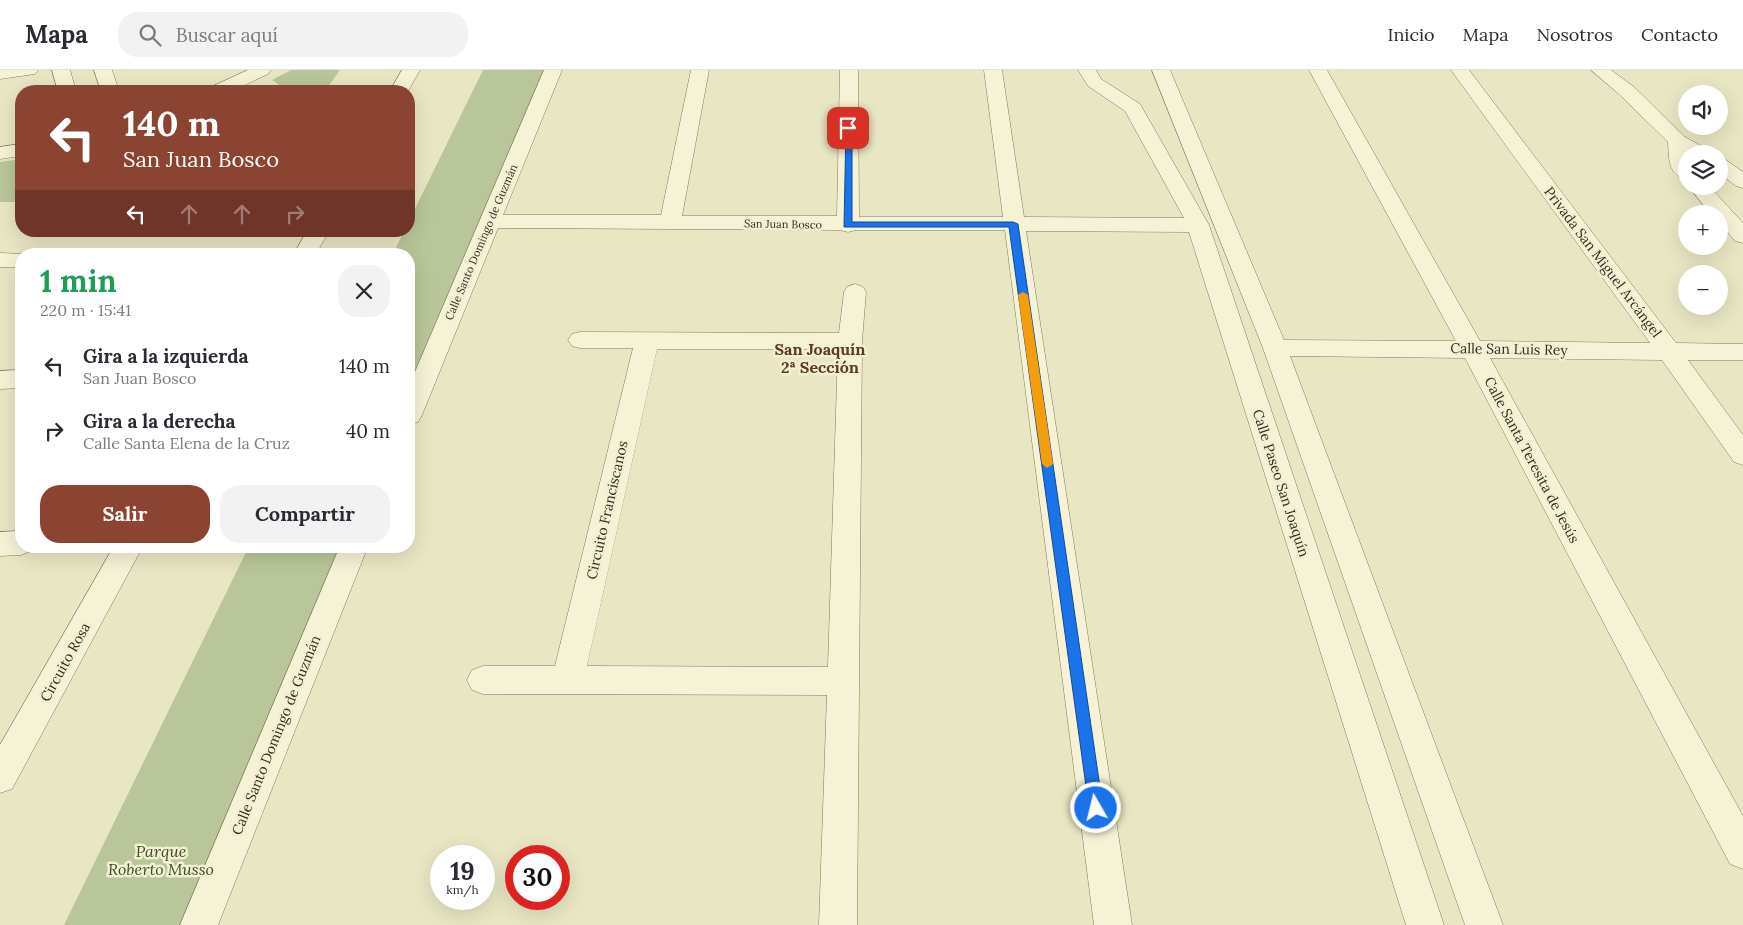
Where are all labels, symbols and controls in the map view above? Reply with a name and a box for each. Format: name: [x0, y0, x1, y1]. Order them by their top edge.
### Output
search box: [118, 12, 468, 57]
text: Mapa: [25, 19, 88, 50]
icon: search: [136, 21, 164, 49]
text: Buscar aquí: [176, 23, 278, 47]
text: Inicio: [1388, 23, 1435, 46]
text: Mapa: [1463, 23, 1508, 46]
text: Nosotros: [1536, 23, 1613, 46]
text: Contacto: [1641, 23, 1718, 46]
map controls: [1678, 85, 1728, 315]
button: sound: [1678, 85, 1728, 135]
text: 140 m: [123, 101, 220, 146]
icon: left: [40, 105, 105, 170]
pin: [827, 107, 869, 149]
icon: arrive: [834, 114, 862, 142]
text: San Juan Bosco: [123, 145, 279, 173]
button: layers: [1678, 145, 1728, 195]
street label: Calle Santo Domingo de Guzmán: [442, 162, 520, 322]
street label: Privada San Miguel Arcángel: [1540, 183, 1666, 341]
icon: left: [122, 200, 150, 228]
icon: ahead: [175, 200, 203, 228]
icon: ahead: [228, 200, 256, 228]
icon: right: [281, 200, 309, 228]
button: +: [1678, 205, 1728, 255]
street label: San Juan Bosco: [744, 216, 822, 232]
text: 1 min: [40, 262, 117, 300]
button: close: [338, 265, 390, 317]
button: −: [1678, 265, 1728, 315]
text: 220 m · 15:41: [40, 300, 131, 320]
district label: San Joaquín 2ª Sección: [774, 339, 866, 377]
street label: Calle San Luis Rey: [1450, 339, 1568, 359]
text: Gira a la izquierda: [83, 344, 249, 368]
icon: left: [40, 352, 68, 380]
text: 140 m: [339, 354, 390, 378]
text: San Juan Bosco: [83, 368, 196, 388]
street label: Calle Santa Teresita de Jesús: [1480, 374, 1584, 546]
street label: Calle Paseo San Joaquín: [1249, 407, 1314, 560]
text: Gira a la derecha: [83, 409, 236, 433]
icon: right: [40, 417, 68, 445]
text: 40 m: [346, 419, 390, 443]
text: Calle Santa Elena de la Cruz: [83, 433, 290, 453]
street label: Circuito Franciscanos: [582, 439, 632, 581]
button: Salir: [40, 485, 210, 543]
button: Compartir: [220, 485, 390, 543]
street label: Circuito Rosa: [36, 619, 94, 705]
street label: Calle Santo Domingo de Guzmán: [228, 632, 325, 837]
position arrow: [1069, 781, 1121, 833]
park label: Parque Roberto Musso: [108, 841, 214, 879]
speed limit sign: 30: [505, 845, 570, 910]
text: 19: [450, 855, 475, 887]
text: km/h: [446, 882, 479, 897]

